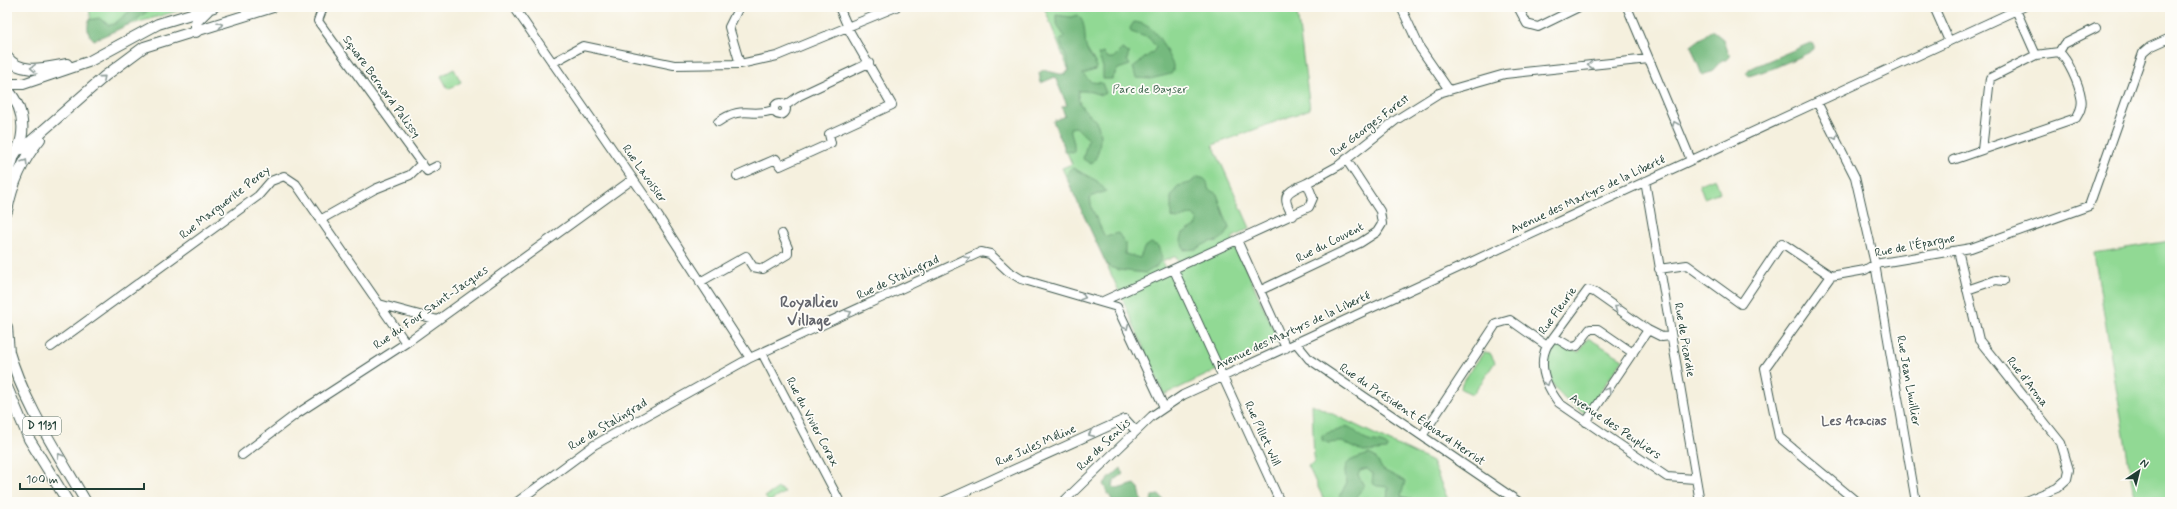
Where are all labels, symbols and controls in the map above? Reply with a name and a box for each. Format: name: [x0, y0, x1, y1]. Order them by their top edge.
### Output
one-way arrow: [216, 21, 223, 30]
street label: Square Bernard Palissy: [338, 33, 424, 141]
one-way arrow: [1587, 61, 1593, 70]
one-way arrow: [30, 63, 36, 72]
one-way arrow: [99, 75, 106, 82]
park label: Parc de Bayser: [1112, 82, 1188, 98]
street label: Rue Georges Forest: [1327, 91, 1413, 161]
one-way arrow: [1672, 121, 1680, 128]
one-way arrow: [1830, 133, 1838, 140]
street label: Rue Lavoisier: [618, 142, 670, 206]
street label: Avenue des Martyrs de la Liberté: [1508, 152, 1669, 238]
one-way arrow: [20, 159, 27, 166]
street label: Rue Marguerite Perey: [176, 163, 274, 243]
street label: Rue du Couvent: [1293, 219, 1367, 267]
street label: Rue de l'Épargne: [1873, 230, 1957, 262]
street label: Rue de Stalingrad: [854, 252, 942, 305]
one-way arrow: [962, 256, 970, 264]
street label: Rue du Four Saint-Jacques: [370, 262, 492, 354]
street label: Rue Fleurie: [1535, 283, 1581, 338]
street label: Avenue des Martyrs de la Liberté: [1213, 288, 1374, 374]
district label: Royallieu Village: [780, 292, 838, 332]
one-way arrow: [1080, 292, 1087, 301]
street label: Rue de Picardie: [1670, 302, 1698, 378]
one-way arrow: [1614, 306, 1621, 313]
one-way arrow: [844, 310, 852, 318]
one-way arrow: [1122, 323, 1130, 330]
street label: Rue Jean Lhuillier: [1892, 334, 1924, 428]
street label: Rue d'Arona: [2003, 354, 2051, 410]
street label: Rue du Président Édouard Herriot: [1336, 360, 1488, 470]
street label: Rue du Vivier Corax: [782, 375, 842, 469]
one-way arrow: [1543, 380, 1551, 387]
one-way arrow: [1603, 387, 1611, 394]
street label: Avenue des Peupliers: [1566, 390, 1664, 464]
street label: Rue de Stalingrad: [566, 395, 651, 456]
street label: Rue Pillet Will: [1240, 399, 1284, 469]
district label: Les Acacias: [1821, 413, 1887, 430]
street label: Rue de Senlis: [1074, 415, 1135, 475]
road number: D 1131: [23, 417, 61, 435]
street label: Rue Jules Méline: [993, 421, 1079, 471]
one-way arrow: [1088, 429, 1096, 437]
north arrow: [2119, 451, 2159, 491]
one-way arrow: [57, 453, 64, 460]
text: N: [2137, 456, 2151, 471]
scale bar: [20, 465, 144, 491]
text: 100 m: [26, 472, 58, 488]

